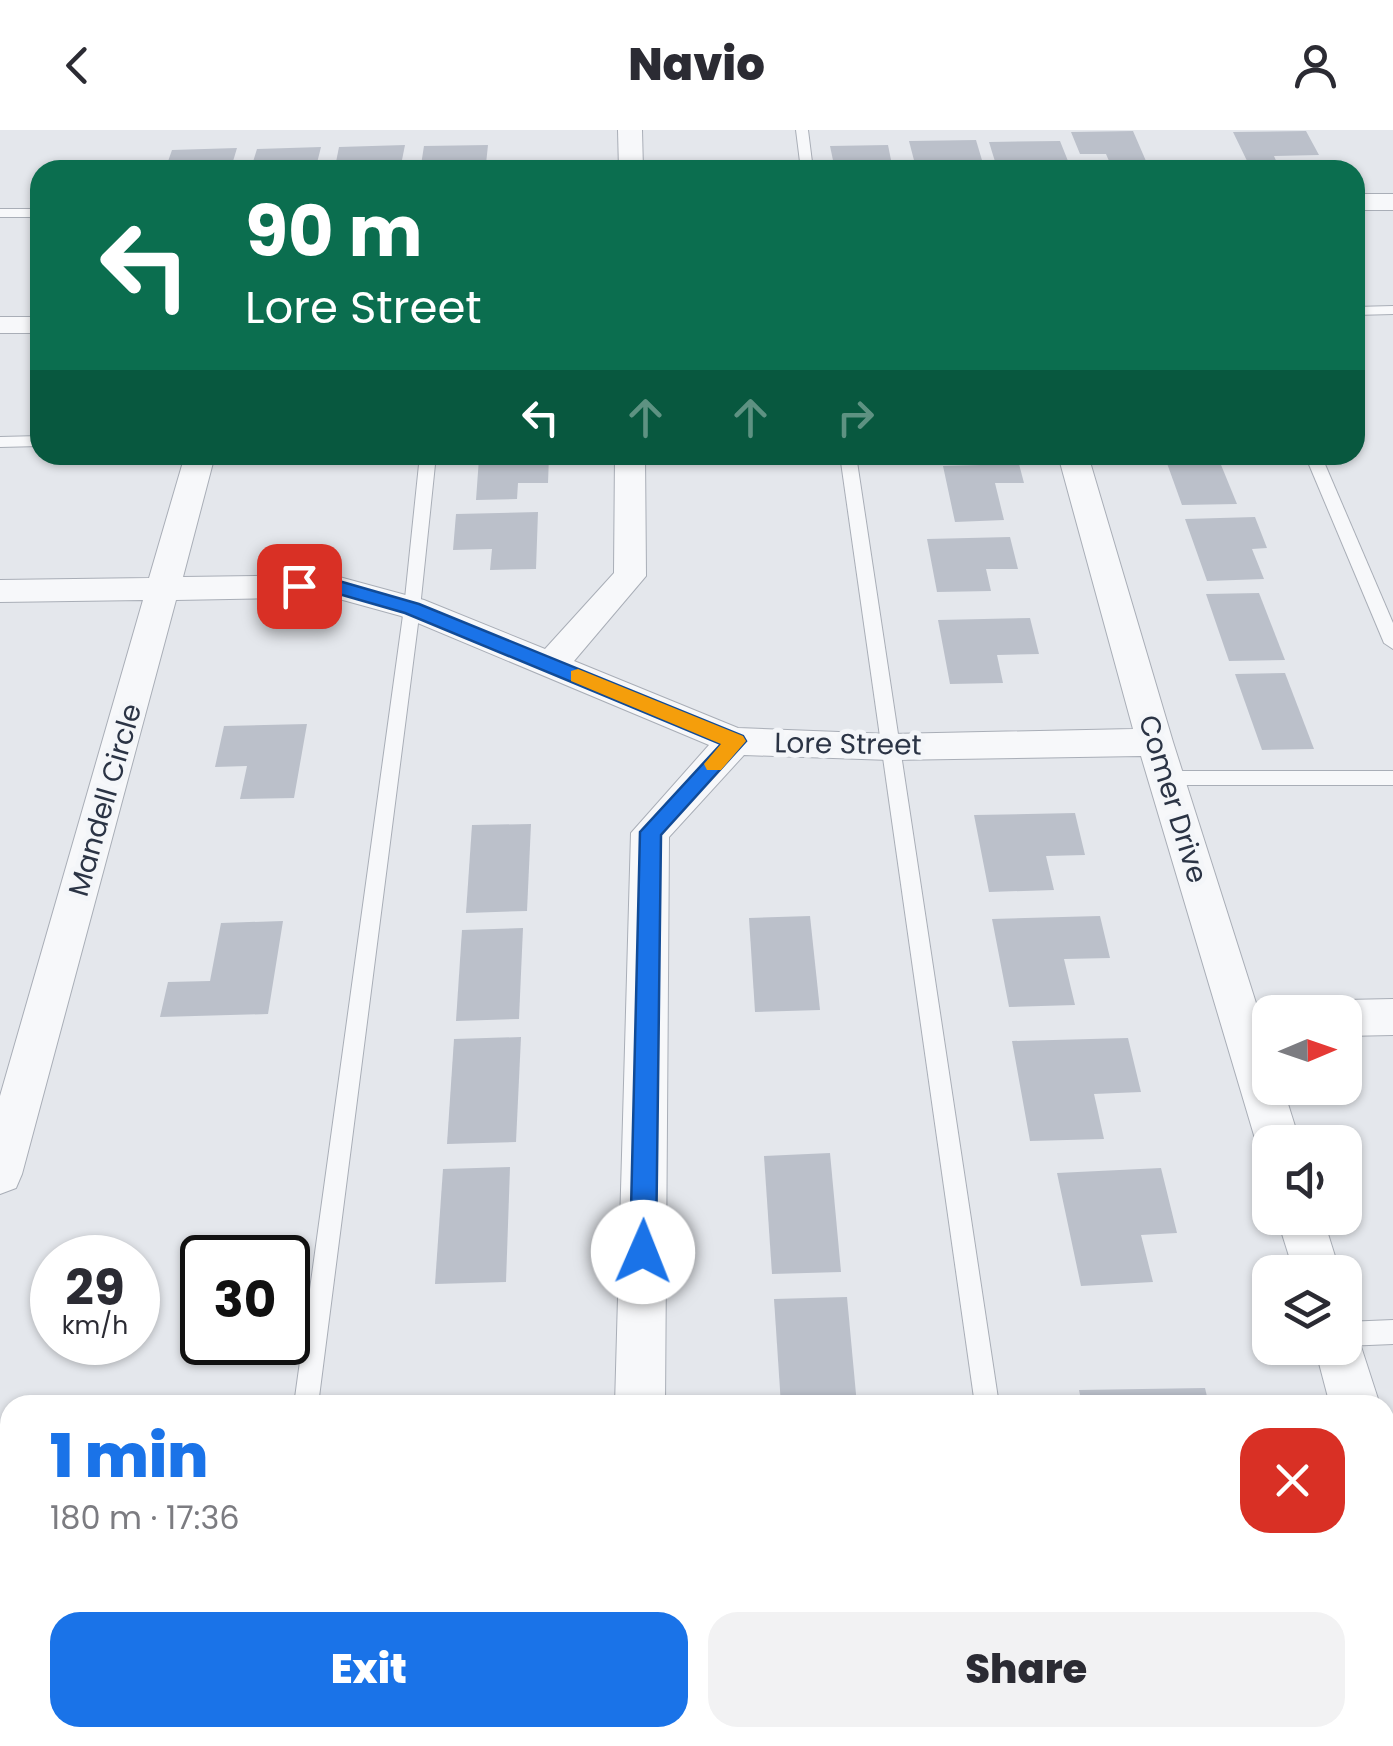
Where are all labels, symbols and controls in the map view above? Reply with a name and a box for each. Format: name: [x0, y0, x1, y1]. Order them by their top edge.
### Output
text: Navio: [628, 33, 765, 96]
icon: back: [50, 38, 105, 93]
icon: person: [1288, 38, 1343, 93]
text: 90 m: [245, 182, 423, 281]
icon: left: [80, 200, 210, 330]
text: Lore Street: [245, 276, 482, 339]
icon: left: [513, 390, 568, 445]
icon: ahead: [618, 390, 673, 445]
icon: ahead: [723, 390, 778, 445]
icon: right: [828, 390, 883, 445]
pin: [257, 544, 342, 629]
icon: arrive: [272, 559, 327, 614]
street label: Mandell Circle: [59, 699, 151, 901]
street label: Comer Drive: [1129, 710, 1217, 888]
street label: Lore Street: [774, 723, 922, 765]
north arrow: [1252, 995, 1362, 1105]
map controls: [1252, 995, 1362, 1365]
button: sound: [1252, 1125, 1362, 1235]
position arrow: [591, 1200, 695, 1304]
speed limit sign: 30: [180, 1235, 310, 1365]
text: 29: [65, 1252, 125, 1323]
button: layers: [1252, 1255, 1362, 1365]
text: km/h: [62, 1308, 128, 1343]
text: 1 min: [50, 1414, 208, 1498]
button: close: [1240, 1428, 1345, 1533]
text: 180 m · 17:36: [50, 1495, 240, 1540]
button: Exit: [50, 1612, 688, 1727]
button: Share: [708, 1612, 1345, 1727]

